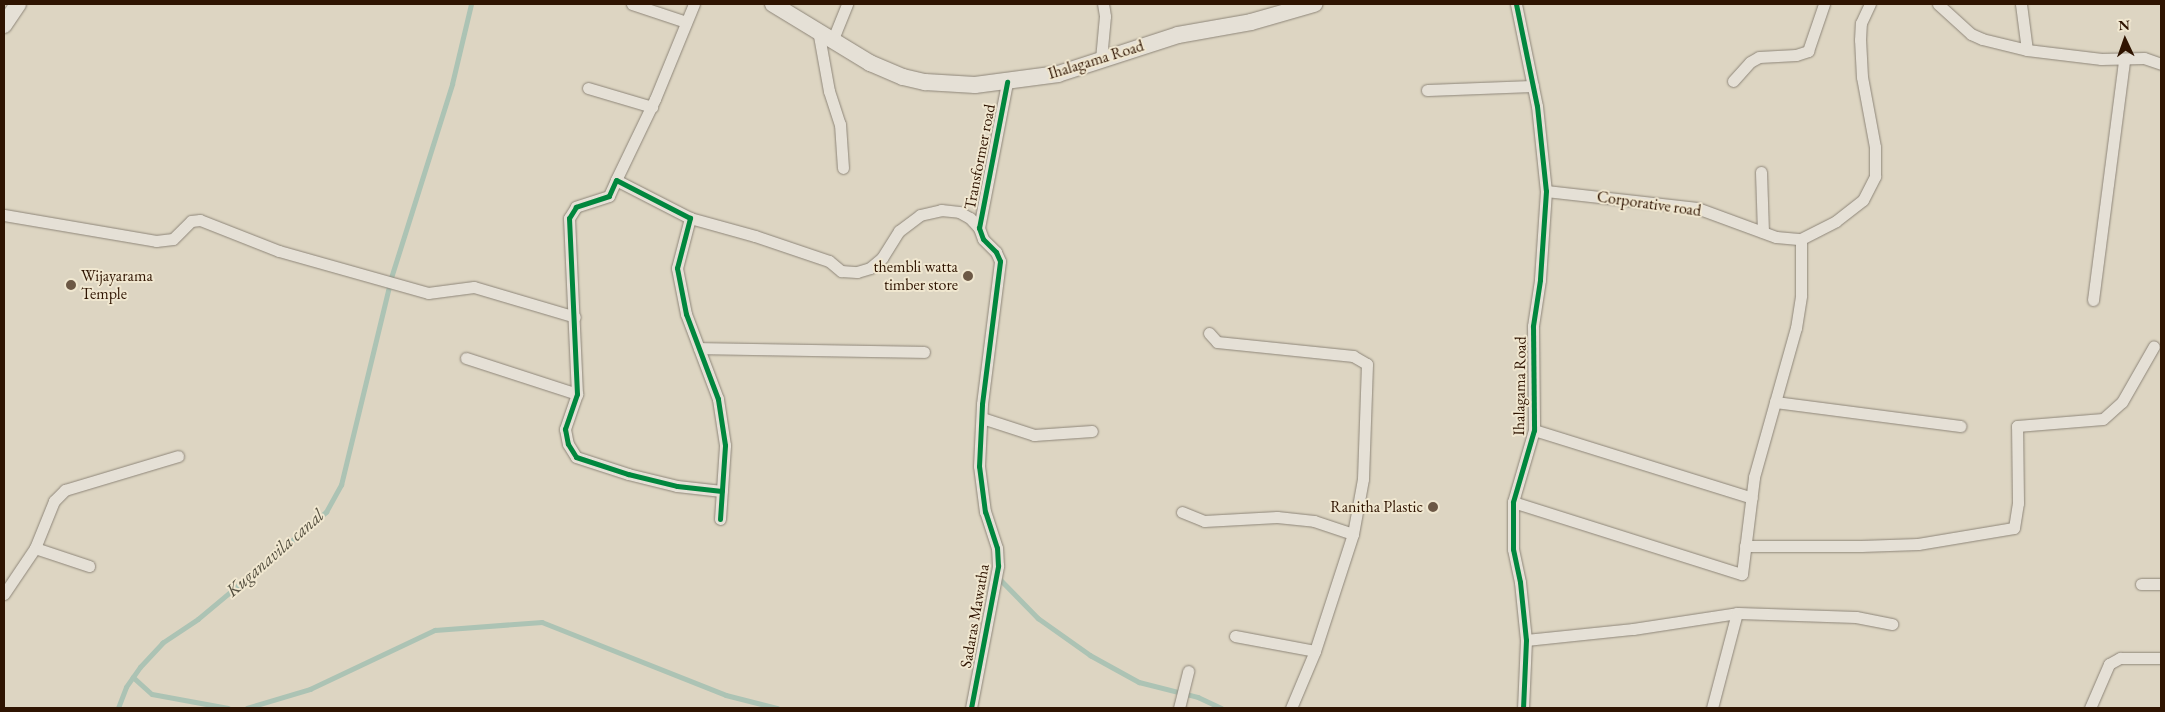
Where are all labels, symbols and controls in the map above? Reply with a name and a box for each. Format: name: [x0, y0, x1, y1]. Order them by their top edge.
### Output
north arrow: [2100, 15, 2150, 65]
text: N: [2118, 16, 2130, 34]
street label: Ihalagama Road: [1046, 36, 1146, 84]
street label: Transformer road: [960, 103, 1000, 211]
street label: Corporative road: [1596, 187, 1702, 221]
place label: thembli watta timber store: [874, 257, 958, 295]
place label: Wijayarama Temple: [81, 266, 153, 304]
marker: thembli watta timber store: [962, 270, 974, 282]
marker: Wijayarama Temple: [65, 279, 77, 291]
street label: Ihalagama Road: [1510, 336, 1530, 436]
place label: Ranitha Plastic: [1330, 497, 1423, 517]
marker: Ranitha Plastic: [1427, 501, 1439, 513]
water label: Kuganavila canal: [222, 505, 328, 601]
street label: Sadaras Mawatha: [956, 562, 994, 670]

